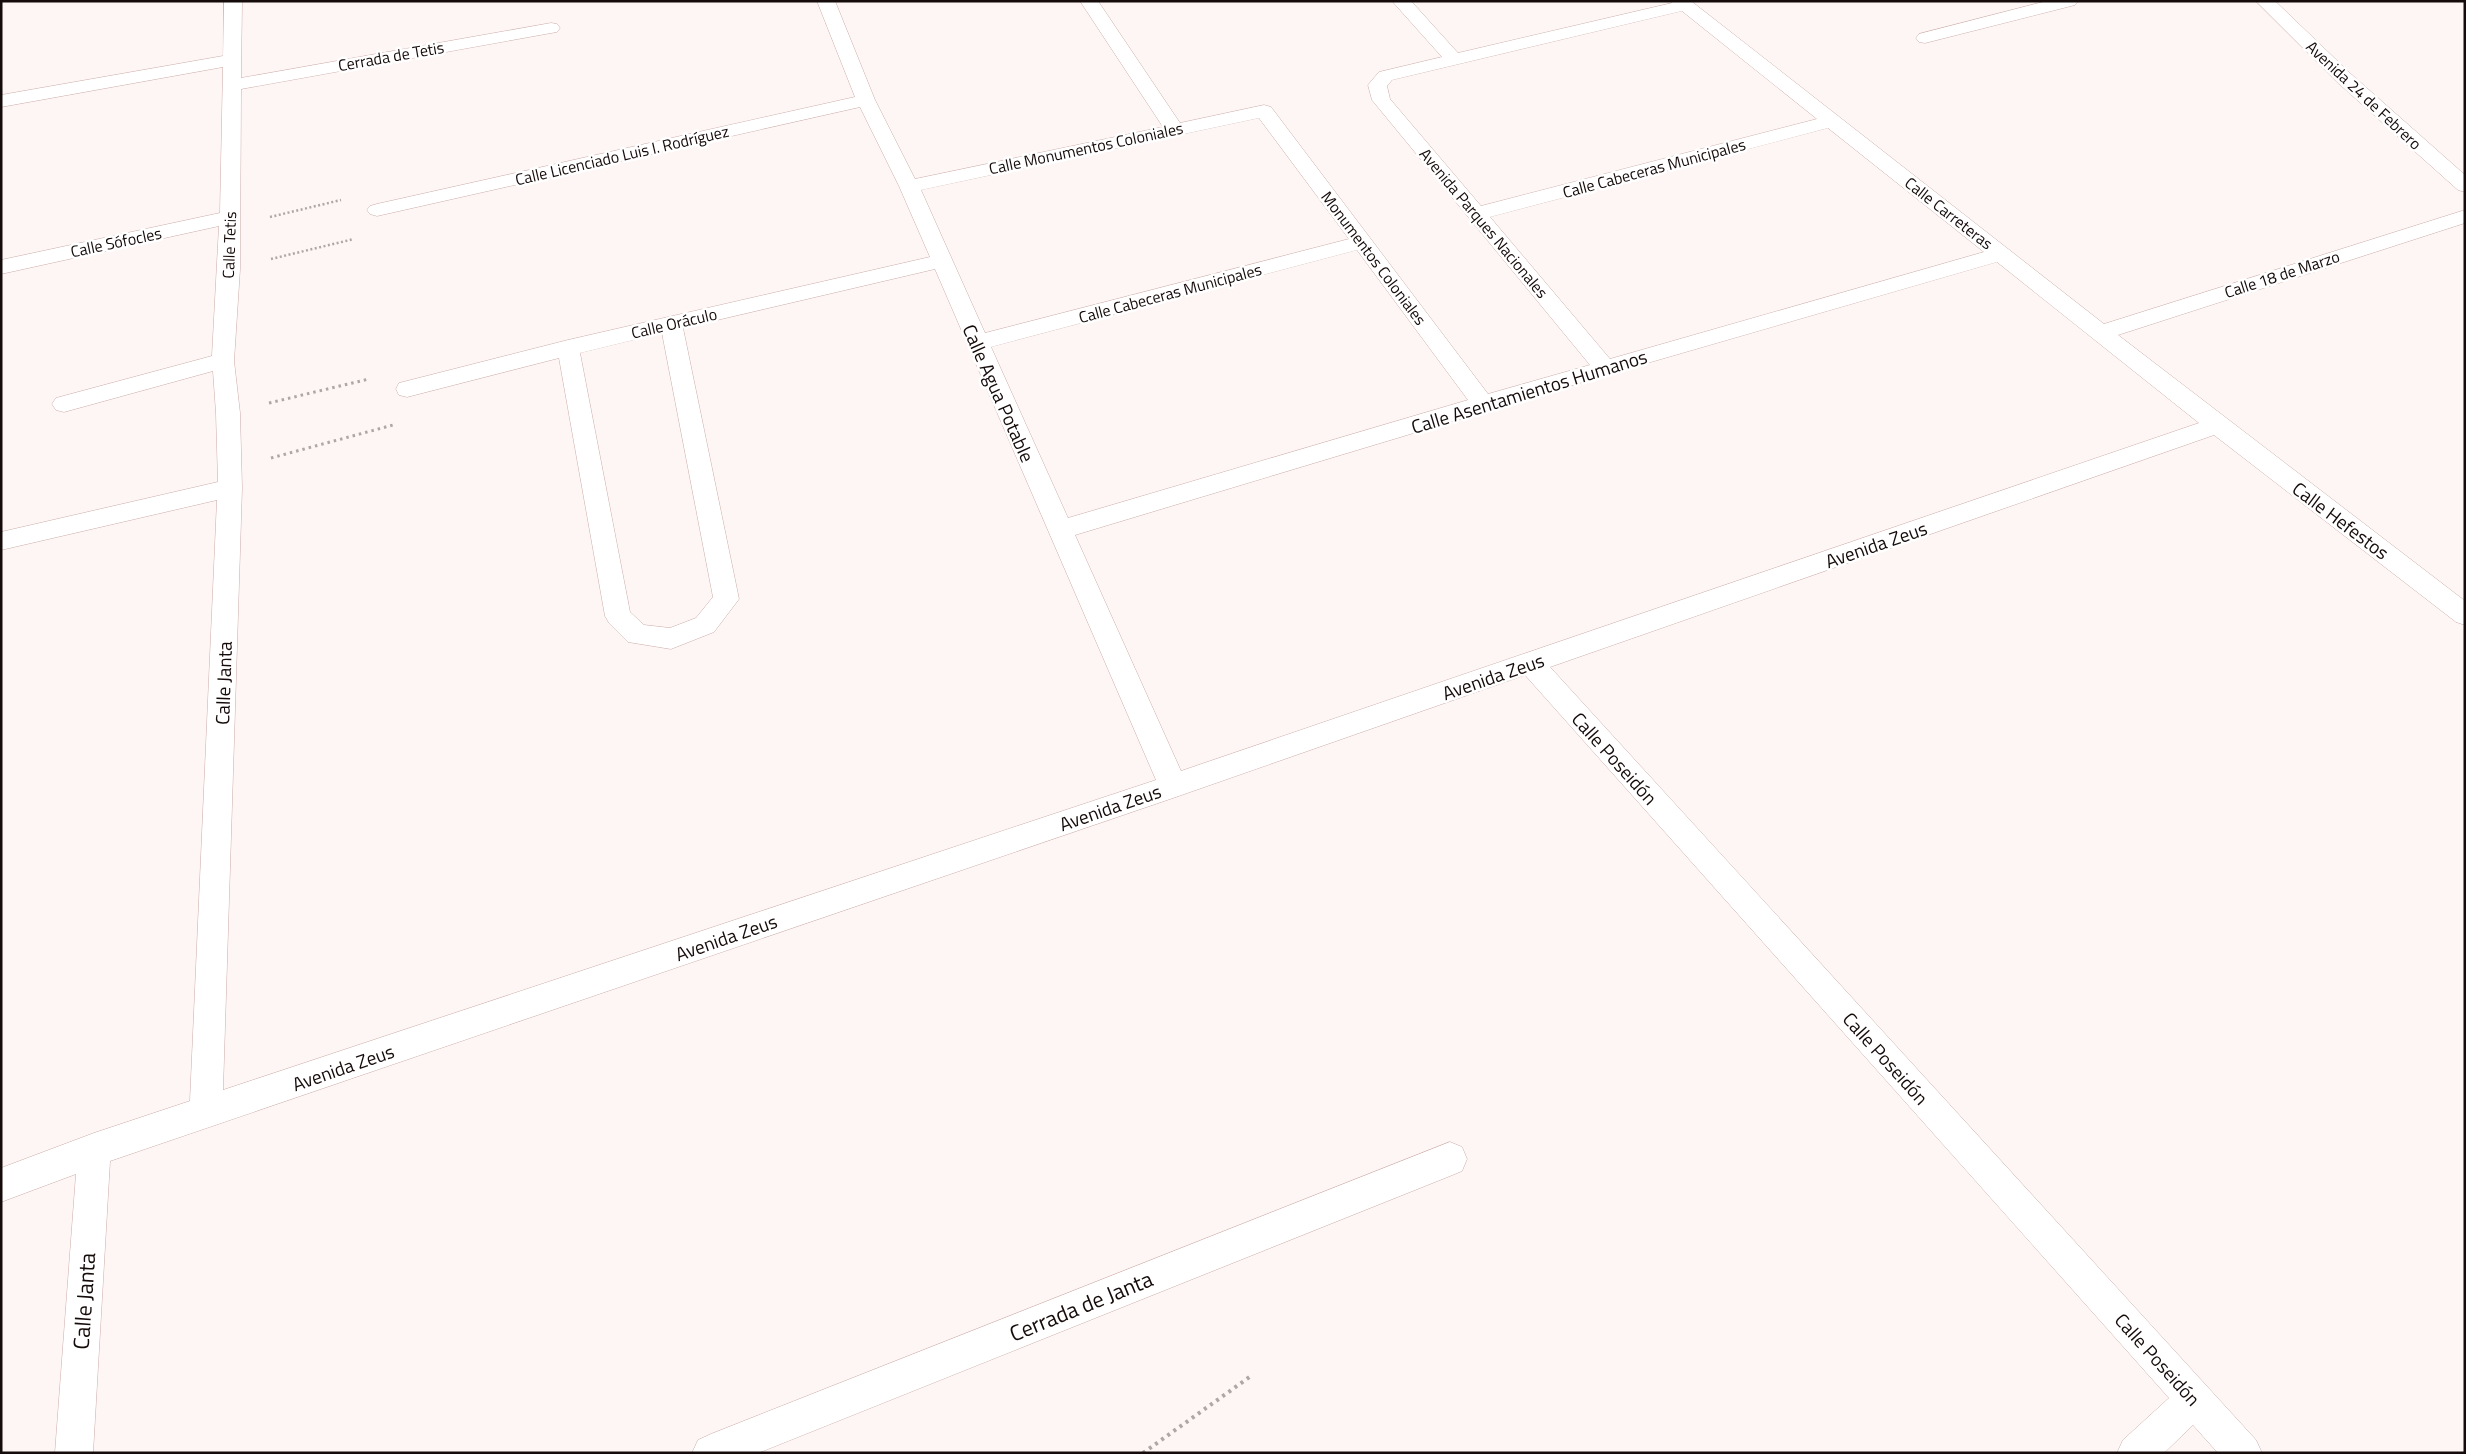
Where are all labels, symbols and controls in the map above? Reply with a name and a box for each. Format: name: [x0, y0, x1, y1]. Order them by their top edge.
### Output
street label: Cerrada de Tetis: [336, 35, 446, 77]
street label: Avenida 24 de Febrero: [2301, 35, 2427, 155]
street label: Calle Monumentos Coloniales: [987, 116, 1185, 180]
street label: Calle Licenciado Luis I. Rodríguez: [513, 119, 731, 191]
street label: Calle Cabeceras Municipales: [1560, 132, 1748, 204]
street label: Avenida Parques Nacionales: [1414, 143, 1554, 303]
street label: Calle Carreteras: [1900, 171, 1998, 255]
street label: Monumentos Coloniales: [1316, 186, 1432, 330]
street label: Calle Tetis: [216, 211, 242, 279]
street label: Calle Sófocles: [68, 221, 164, 263]
street label: Calle 18 de Marzo: [2221, 244, 2343, 304]
street label: Calle Cabeceras Municipales: [1076, 257, 1264, 329]
street label: Calle Oráculo: [629, 301, 719, 345]
street label: Calle Agua Potable: [956, 319, 1042, 467]
street label: Calle Asentamientos Humanos: [1407, 341, 1651, 441]
street label: Calle Hefestos: [2286, 474, 2396, 566]
street label: Avenida Zeus: [1821, 513, 1931, 575]
street label: Calle Janta: [207, 640, 239, 725]
street label: Avenida Zeus: [1438, 645, 1548, 707]
street label: Calle Poseidón: [1565, 705, 1665, 811]
street label: Avenida Zeus: [1055, 776, 1165, 838]
street label: Avenida Zeus: [671, 906, 781, 968]
street label: Calle Poseidón: [1836, 1005, 1936, 1111]
street label: Avenida Zeus: [288, 1036, 398, 1098]
street label: Calle Janta: [64, 1251, 104, 1351]
street label: Cerrada de Janta: [1004, 1262, 1158, 1350]
street label: Calle Poseidón: [2108, 1306, 2208, 1412]

